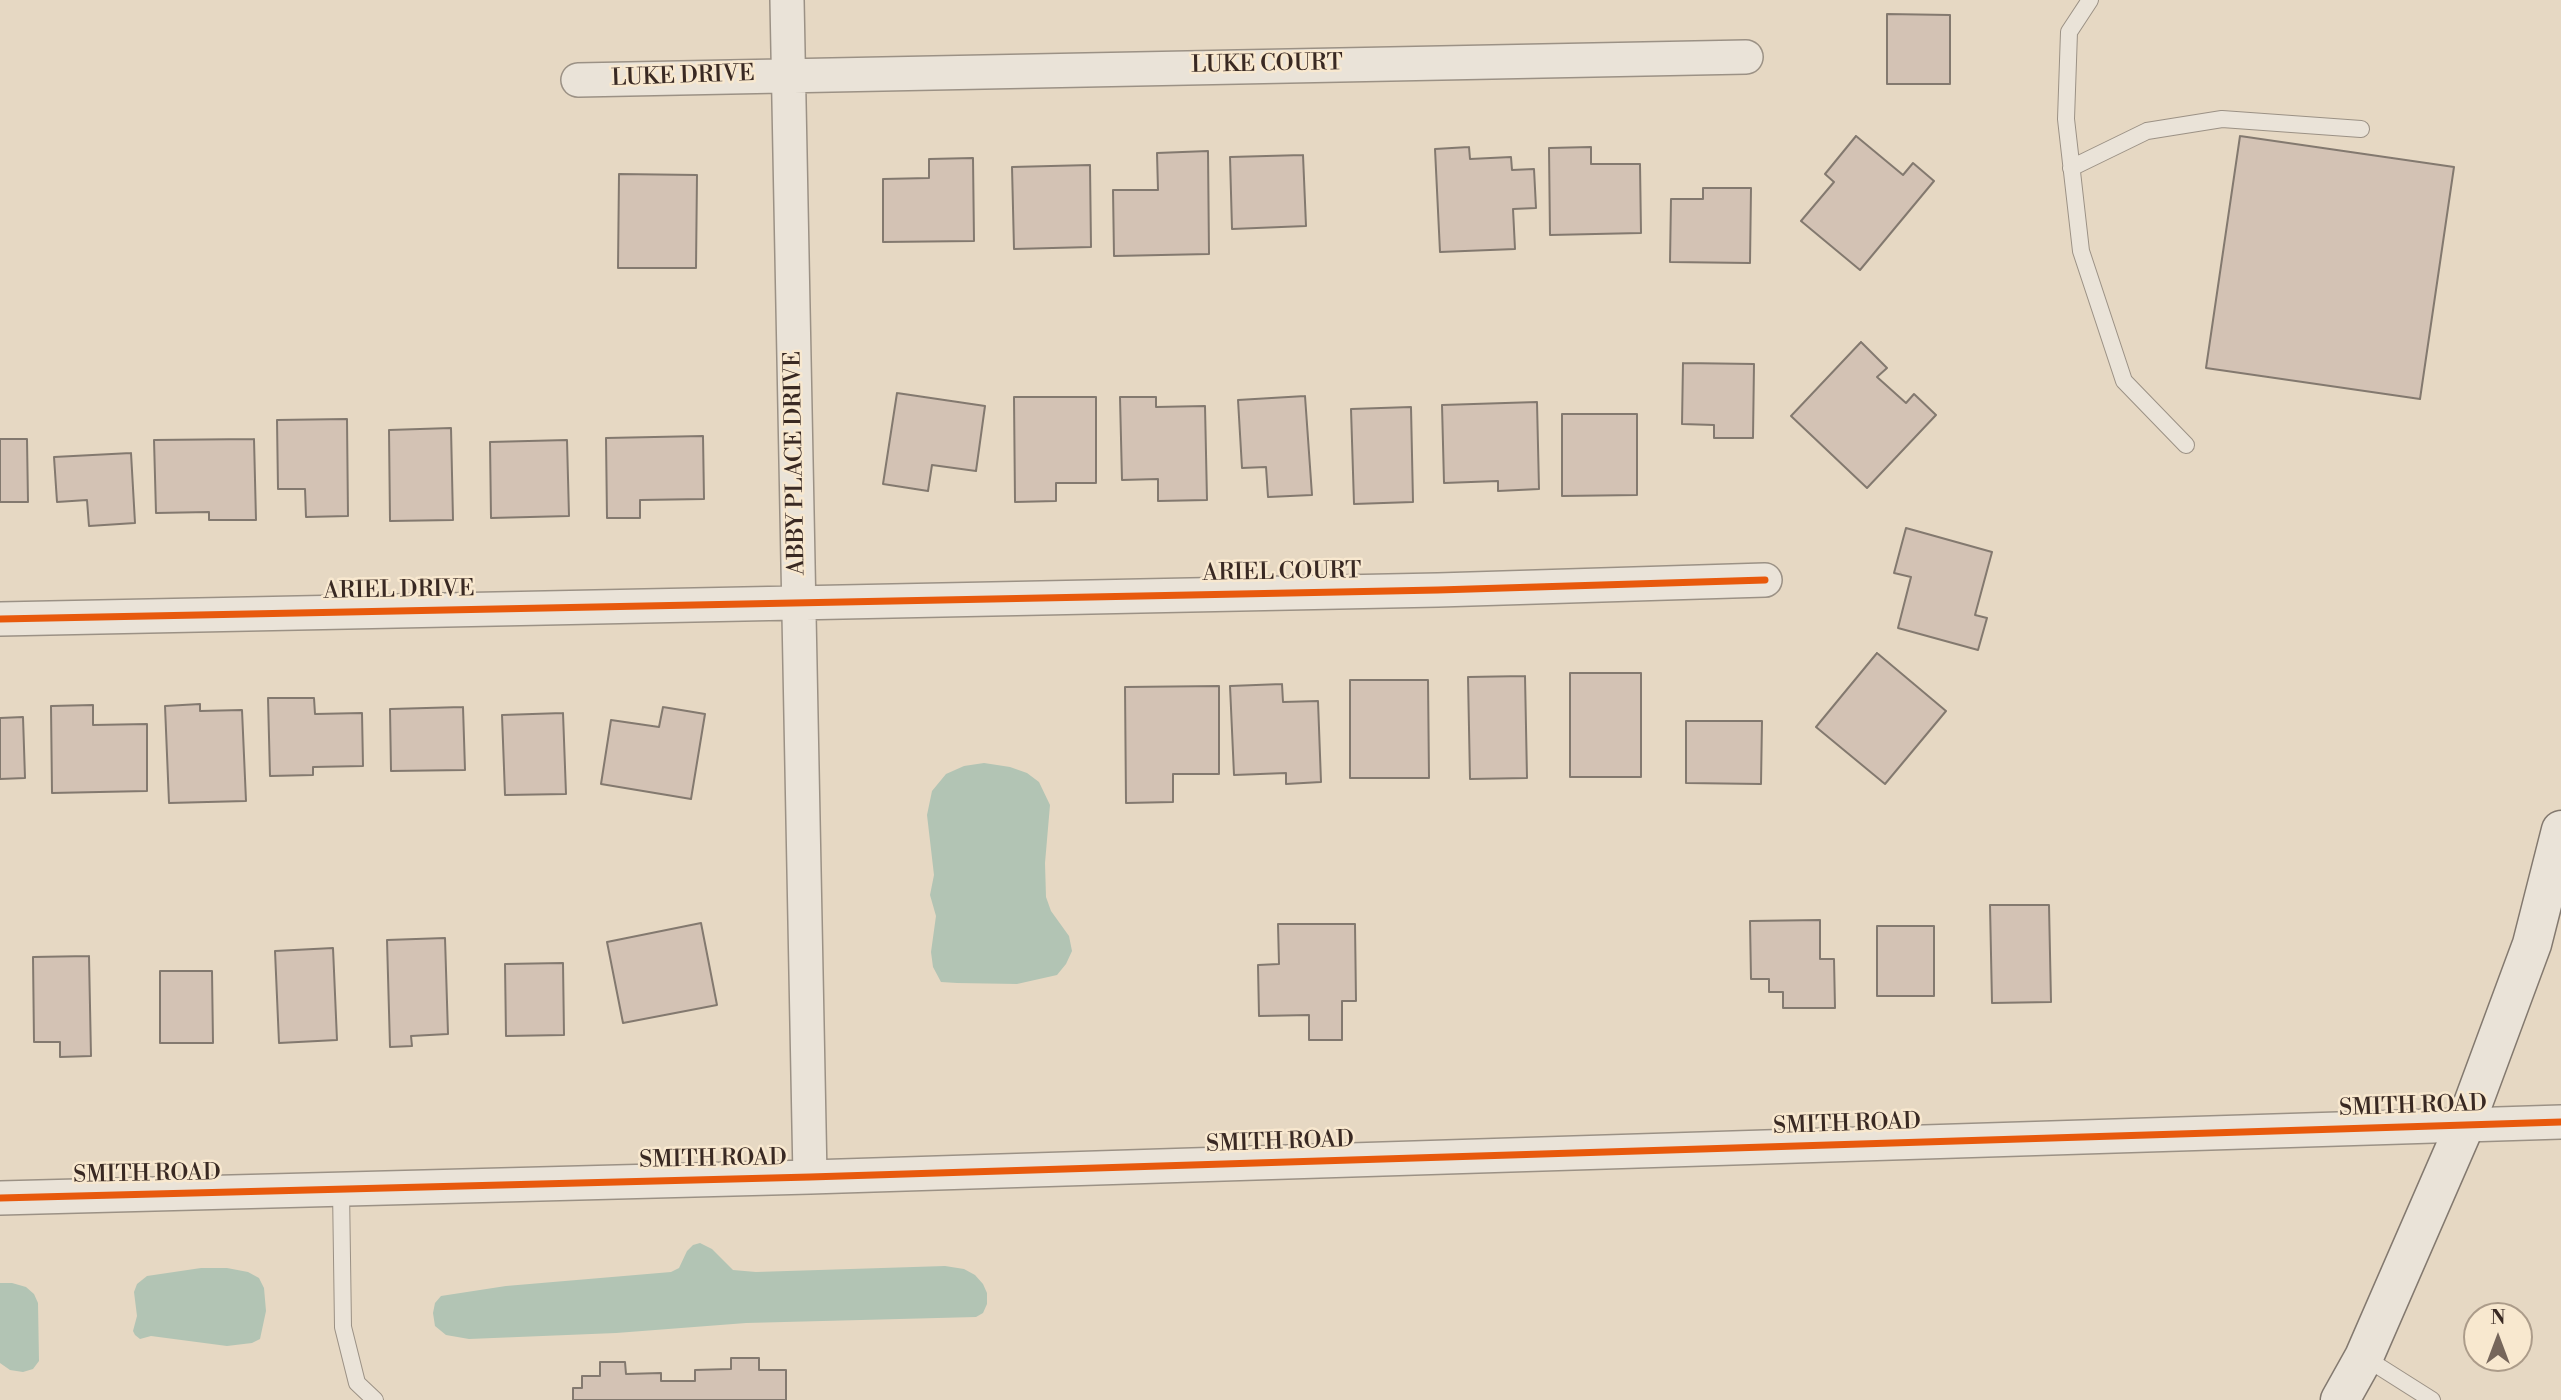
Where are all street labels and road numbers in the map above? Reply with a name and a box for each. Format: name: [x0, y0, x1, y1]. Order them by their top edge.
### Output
street label: LUKE COURT: [1191, 50, 1343, 80]
street label: LUKE DRIVE: [611, 61, 755, 93]
street label: ABBY PLACE DRIVE: [780, 351, 812, 575]
street label: ARIEL COURT: [1202, 558, 1362, 588]
street label: ARIEL DRIVE: [323, 576, 475, 606]
street label: SMITH ROAD: [2339, 1091, 2487, 1123]
street label: SMITH ROAD: [1773, 1109, 1921, 1141]
street label: SMITH ROAD: [1206, 1127, 1354, 1159]
street label: SMITH ROAD: [639, 1145, 787, 1175]
street label: SMITH ROAD: [73, 1160, 221, 1190]

